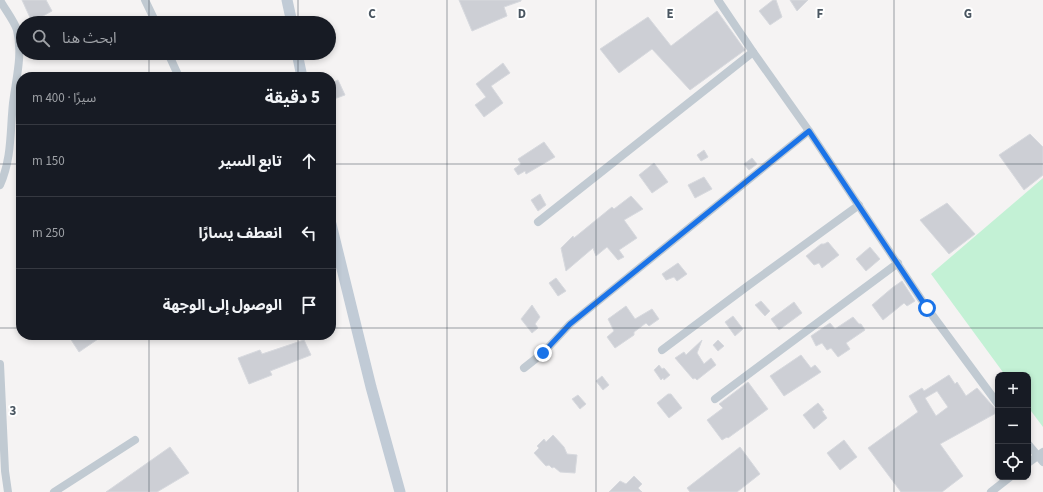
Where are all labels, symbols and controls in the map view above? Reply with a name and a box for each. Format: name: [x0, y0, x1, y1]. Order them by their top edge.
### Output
text: C: [368, 5, 376, 23]
text: D: [518, 5, 526, 23]
text: E: [666, 5, 674, 23]
text: F: [817, 5, 824, 23]
text: G: [964, 5, 972, 23]
search box: [16, 16, 336, 60]
icon: search: [30, 27, 52, 49]
text: ابحث هنا: [62, 28, 117, 49]
text: 5 دقيقة: [265, 86, 320, 110]
text: سيرًا · 400 m: [32, 89, 96, 107]
icon: ahead: [298, 150, 320, 172]
text: تابع السير: [219, 151, 282, 172]
text: 150 m: [32, 152, 65, 170]
icon: left: [298, 222, 320, 244]
text: انعطف يسارًا: [198, 223, 282, 244]
text: 250 m: [32, 224, 65, 242]
icon: arrive: [298, 294, 320, 316]
text: الوصول إلى الوجهة: [163, 295, 282, 316]
route start: [918, 299, 936, 317]
route end: [534, 344, 552, 362]
map controls: [995, 372, 1031, 480]
button: +: [995, 372, 1031, 408]
text: 3: [10, 402, 17, 420]
button: −: [995, 408, 1031, 444]
button: locate: [995, 444, 1031, 480]

